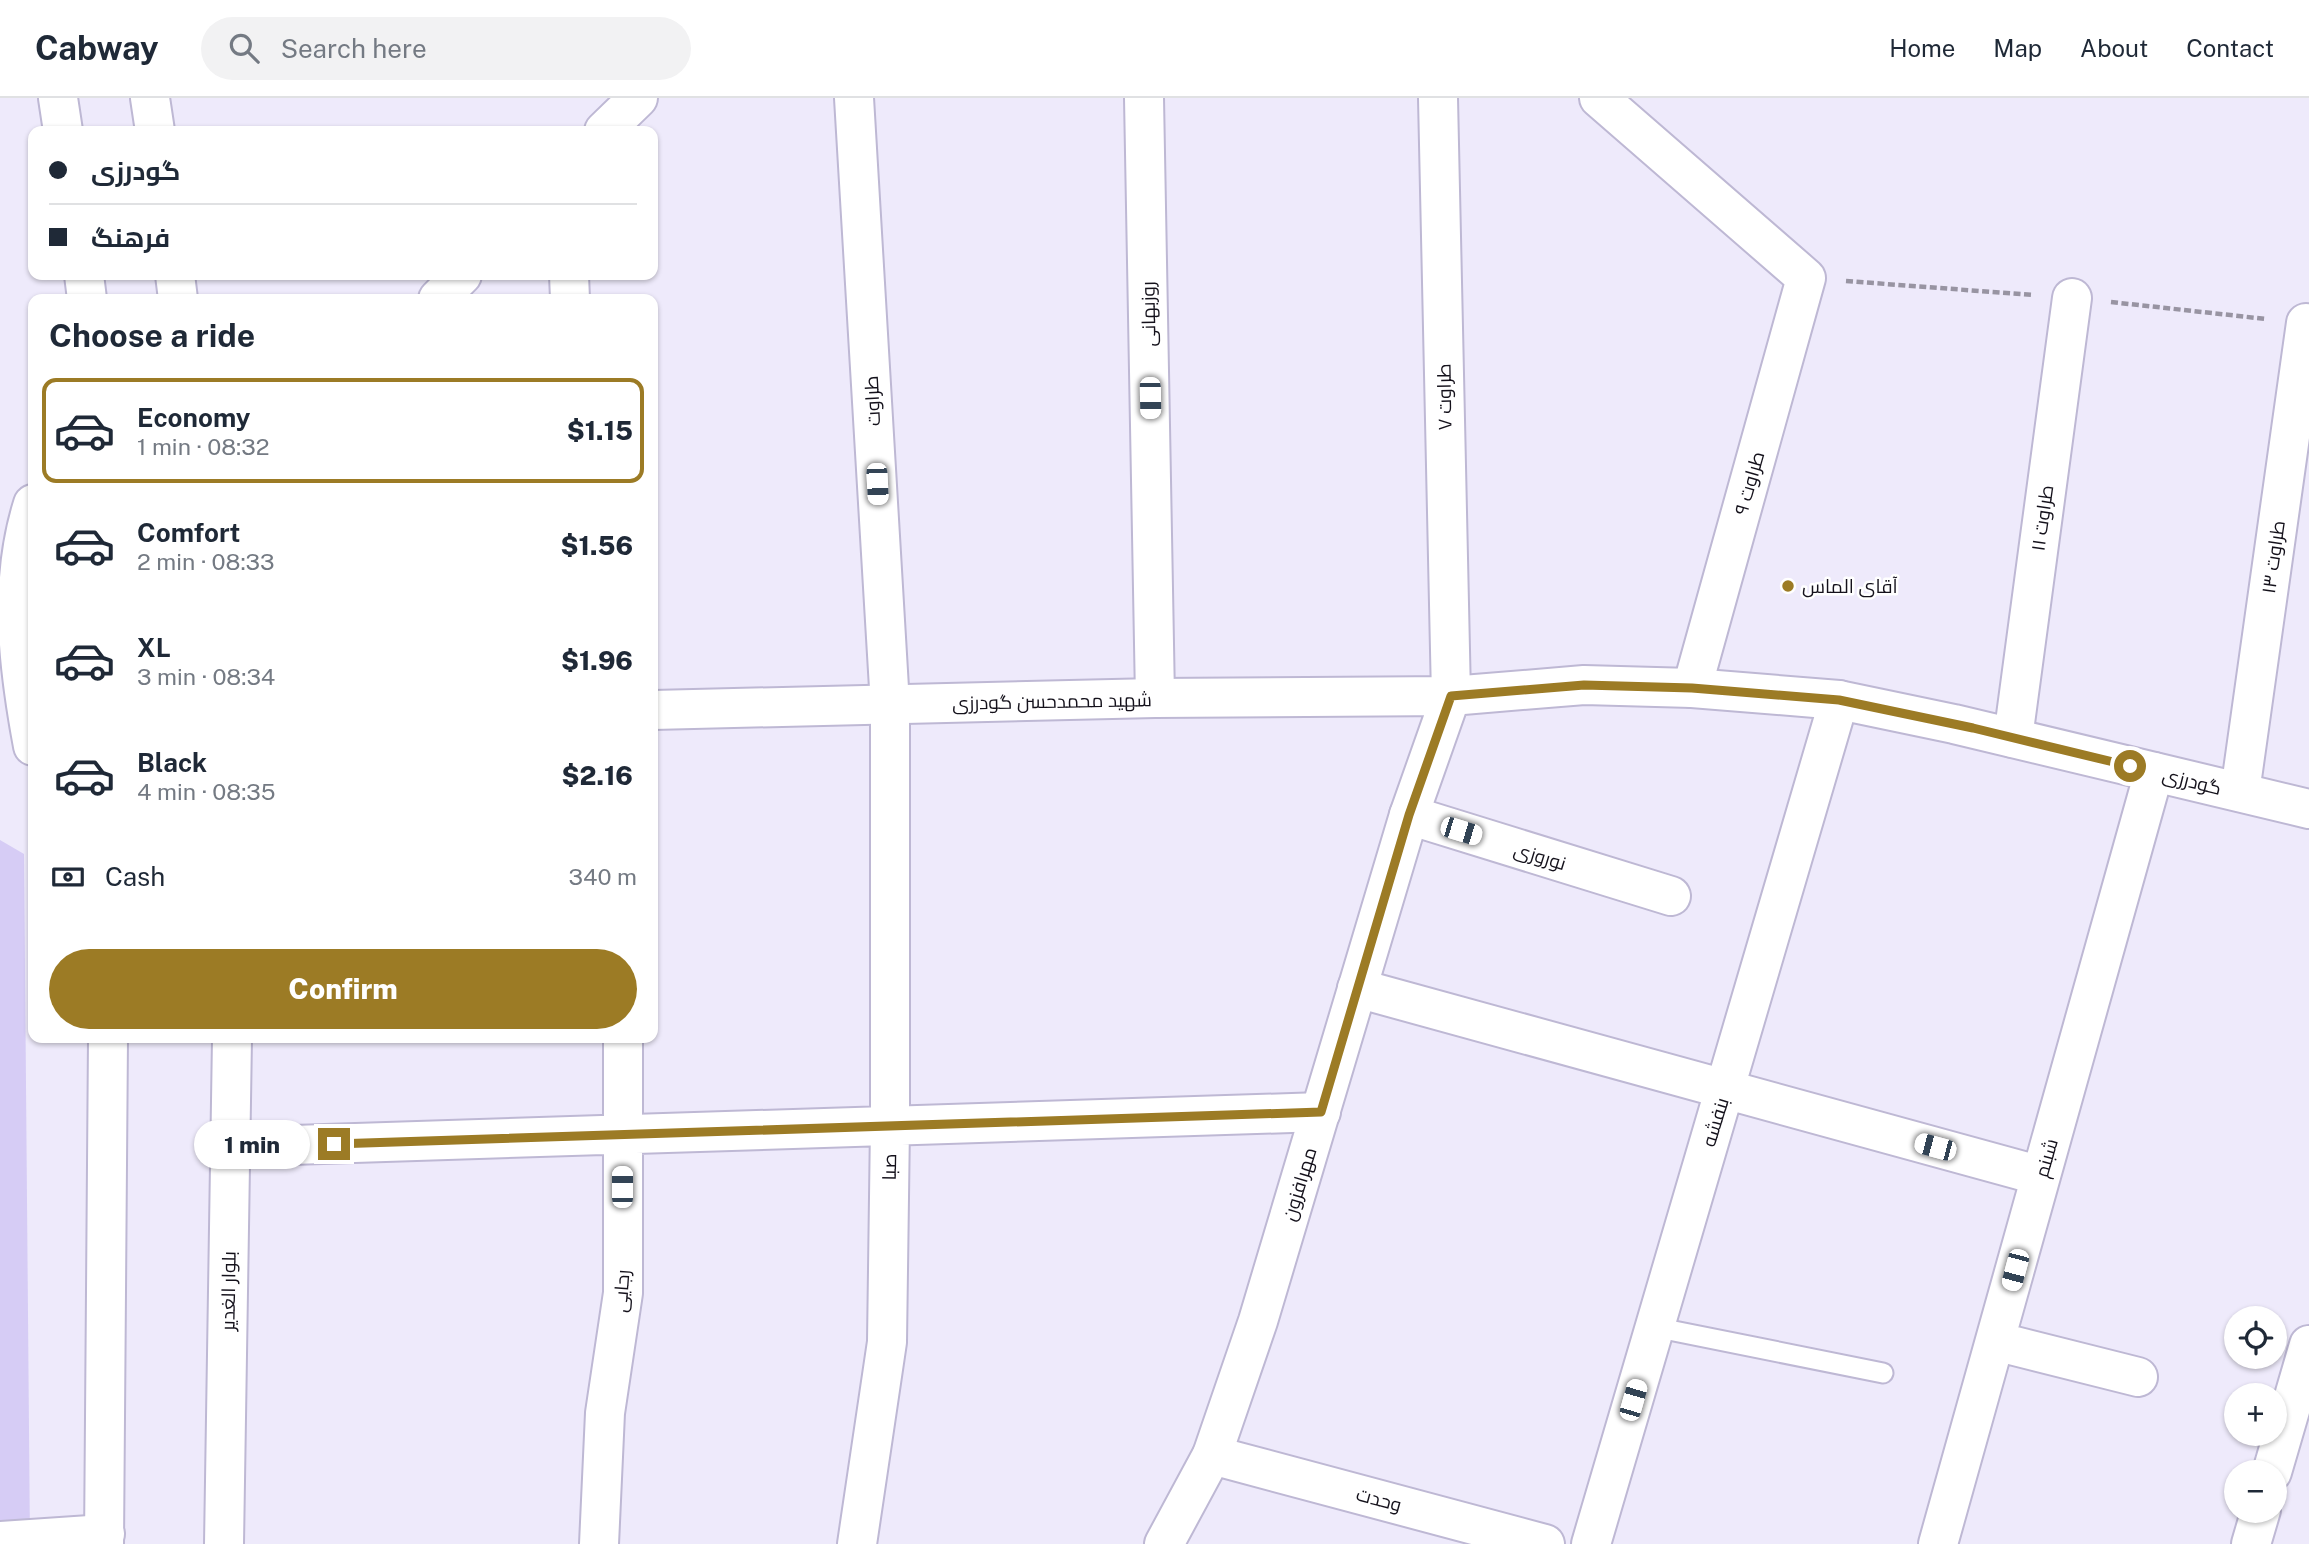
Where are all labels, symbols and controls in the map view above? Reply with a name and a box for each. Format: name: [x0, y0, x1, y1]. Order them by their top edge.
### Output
search box: [201, 17, 691, 80]
text: Cabway: [35, 29, 159, 67]
icon: search: [225, 29, 263, 67]
text: Search here: [281, 33, 427, 64]
text: Home: [1889, 34, 1955, 62]
text: Map: [1993, 34, 2042, 62]
text: About: [2080, 34, 2148, 62]
text: Contact: [2186, 34, 2274, 62]
text: گودرزی: [91, 155, 180, 186]
text: فرهنگ: [91, 222, 170, 253]
street label: روزبهانی: [1136, 281, 1161, 347]
text: Choose a ride: [49, 317, 255, 354]
street label: طراوت ۷: [1432, 363, 1457, 431]
street label: طراوت: [860, 375, 885, 427]
car: [1140, 377, 1161, 419]
icon: car: [53, 399, 116, 462]
text: Economy: [137, 402, 250, 433]
text: $1.15: [567, 415, 633, 446]
text: 1 min · 08:32: [137, 433, 269, 460]
street label: طراوت ۹: [1729, 449, 1769, 517]
car: [866, 462, 889, 506]
street label: طراوت ۱۱: [2026, 483, 2059, 553]
icon: car: [53, 514, 116, 577]
text: Comfort: [137, 517, 240, 548]
street label: طراوت ۱۳: [2257, 519, 2290, 595]
text: $1.56: [561, 530, 633, 561]
text: 2 min · 08:33: [137, 548, 274, 575]
place label: آقای الماس: [1802, 575, 1898, 598]
marker: آقای الماس: [1780, 578, 1796, 594]
icon: car: [53, 629, 116, 692]
text: XL: [137, 632, 171, 663]
text: $1.96: [561, 645, 633, 676]
text: 3 min · 08:34: [137, 663, 275, 690]
street label: شهید محمدحسن گودرزی: [952, 688, 1152, 715]
icon: car: [53, 744, 116, 807]
text: Black: [137, 747, 207, 778]
route start: [2114, 750, 2146, 782]
text: $2.16: [562, 760, 633, 791]
street label: گودرزی: [2160, 763, 2224, 800]
text: 4 min · 08:35: [137, 778, 276, 805]
car: [1438, 815, 1485, 847]
street label: نوروزی: [1511, 838, 1569, 875]
icon: cash: [49, 858, 87, 896]
text: Cash: [105, 861, 165, 892]
text: 340 m: [569, 863, 637, 890]
button: Confirm: [49, 949, 637, 1029]
street label: بنفشه: [1697, 1095, 1733, 1149]
callout: 1 min: [194, 1119, 310, 1168]
route end: [318, 1128, 350, 1160]
text: 1 min: [224, 1131, 280, 1158]
car: [1912, 1131, 1959, 1163]
street label: شبنم: [2030, 1136, 2065, 1181]
street label: مهرافزون: [1277, 1145, 1322, 1224]
street label: صبا: [878, 1153, 900, 1181]
car: [612, 1166, 633, 1208]
car: [2000, 1247, 2031, 1293]
street label: بلوار الغدیر: [216, 1251, 241, 1332]
street label: رجایی: [609, 1269, 634, 1313]
map controls: [2224, 1306, 2287, 1523]
button: locate: [2224, 1306, 2287, 1369]
car: [1618, 1377, 1649, 1423]
button: +: [2224, 1383, 2287, 1446]
button: −: [2224, 1460, 2287, 1523]
street label: وحدت: [1354, 1482, 1404, 1517]

